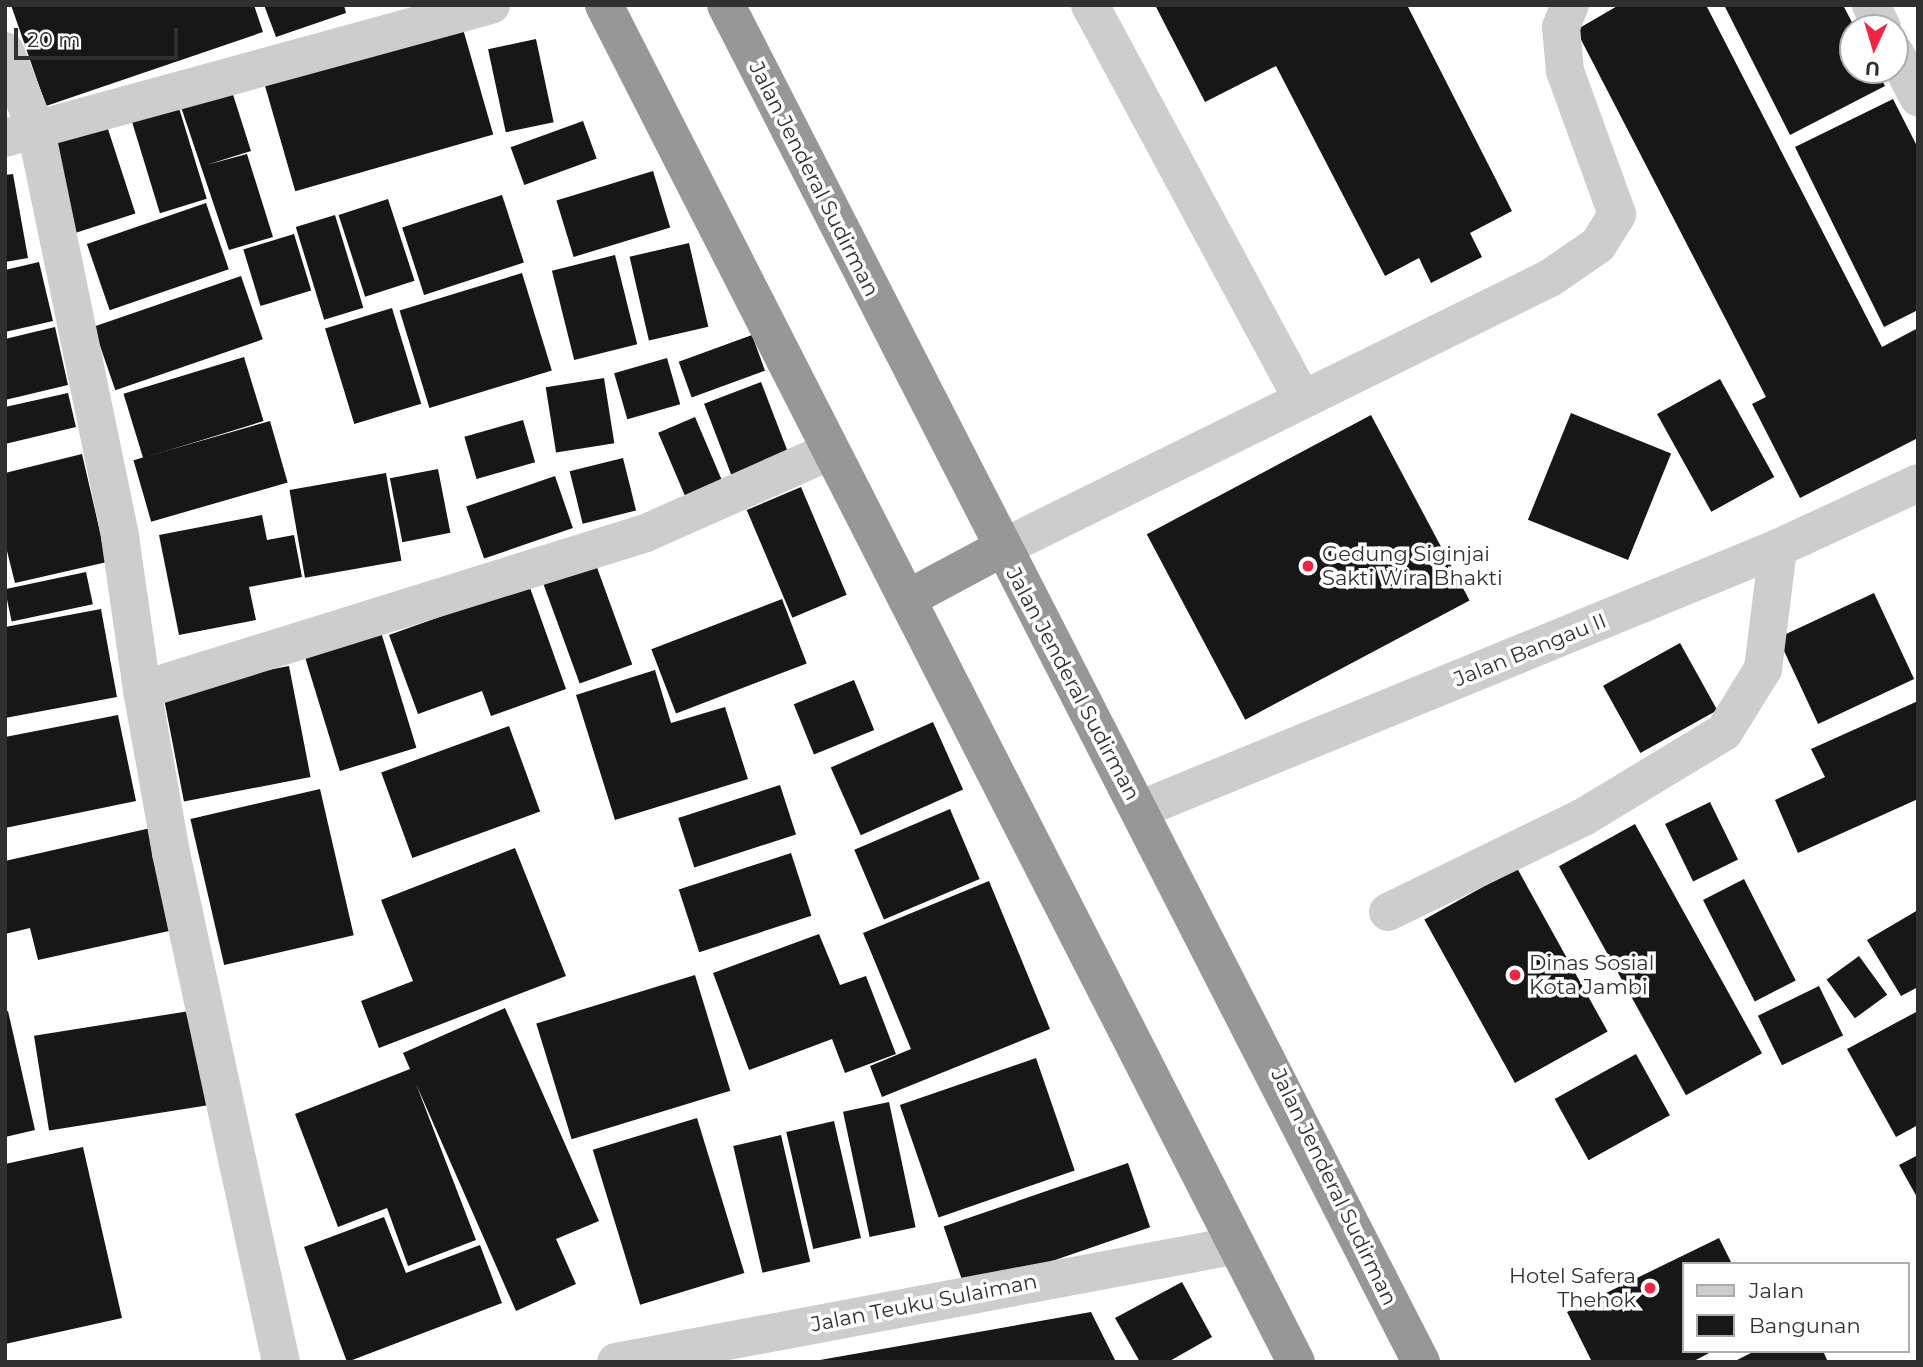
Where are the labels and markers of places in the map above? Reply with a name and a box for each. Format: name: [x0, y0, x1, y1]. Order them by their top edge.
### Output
place label: Gedung Siginjai Sakti Wira Bhakti: [1322, 541, 1503, 591]
marker: Gedung Siginjai Sakti Wira Bhakti: [1300, 558, 1316, 574]
place label: Dinas Sosial Kota Jambi: [1529, 950, 1654, 1000]
marker: Dinas Sosial Kota Jambi: [1507, 967, 1523, 983]
place label: Hotel Safera Thehok: [1509, 1263, 1636, 1313]
marker: Hotel Safera Thehok: [1642, 1280, 1658, 1296]

